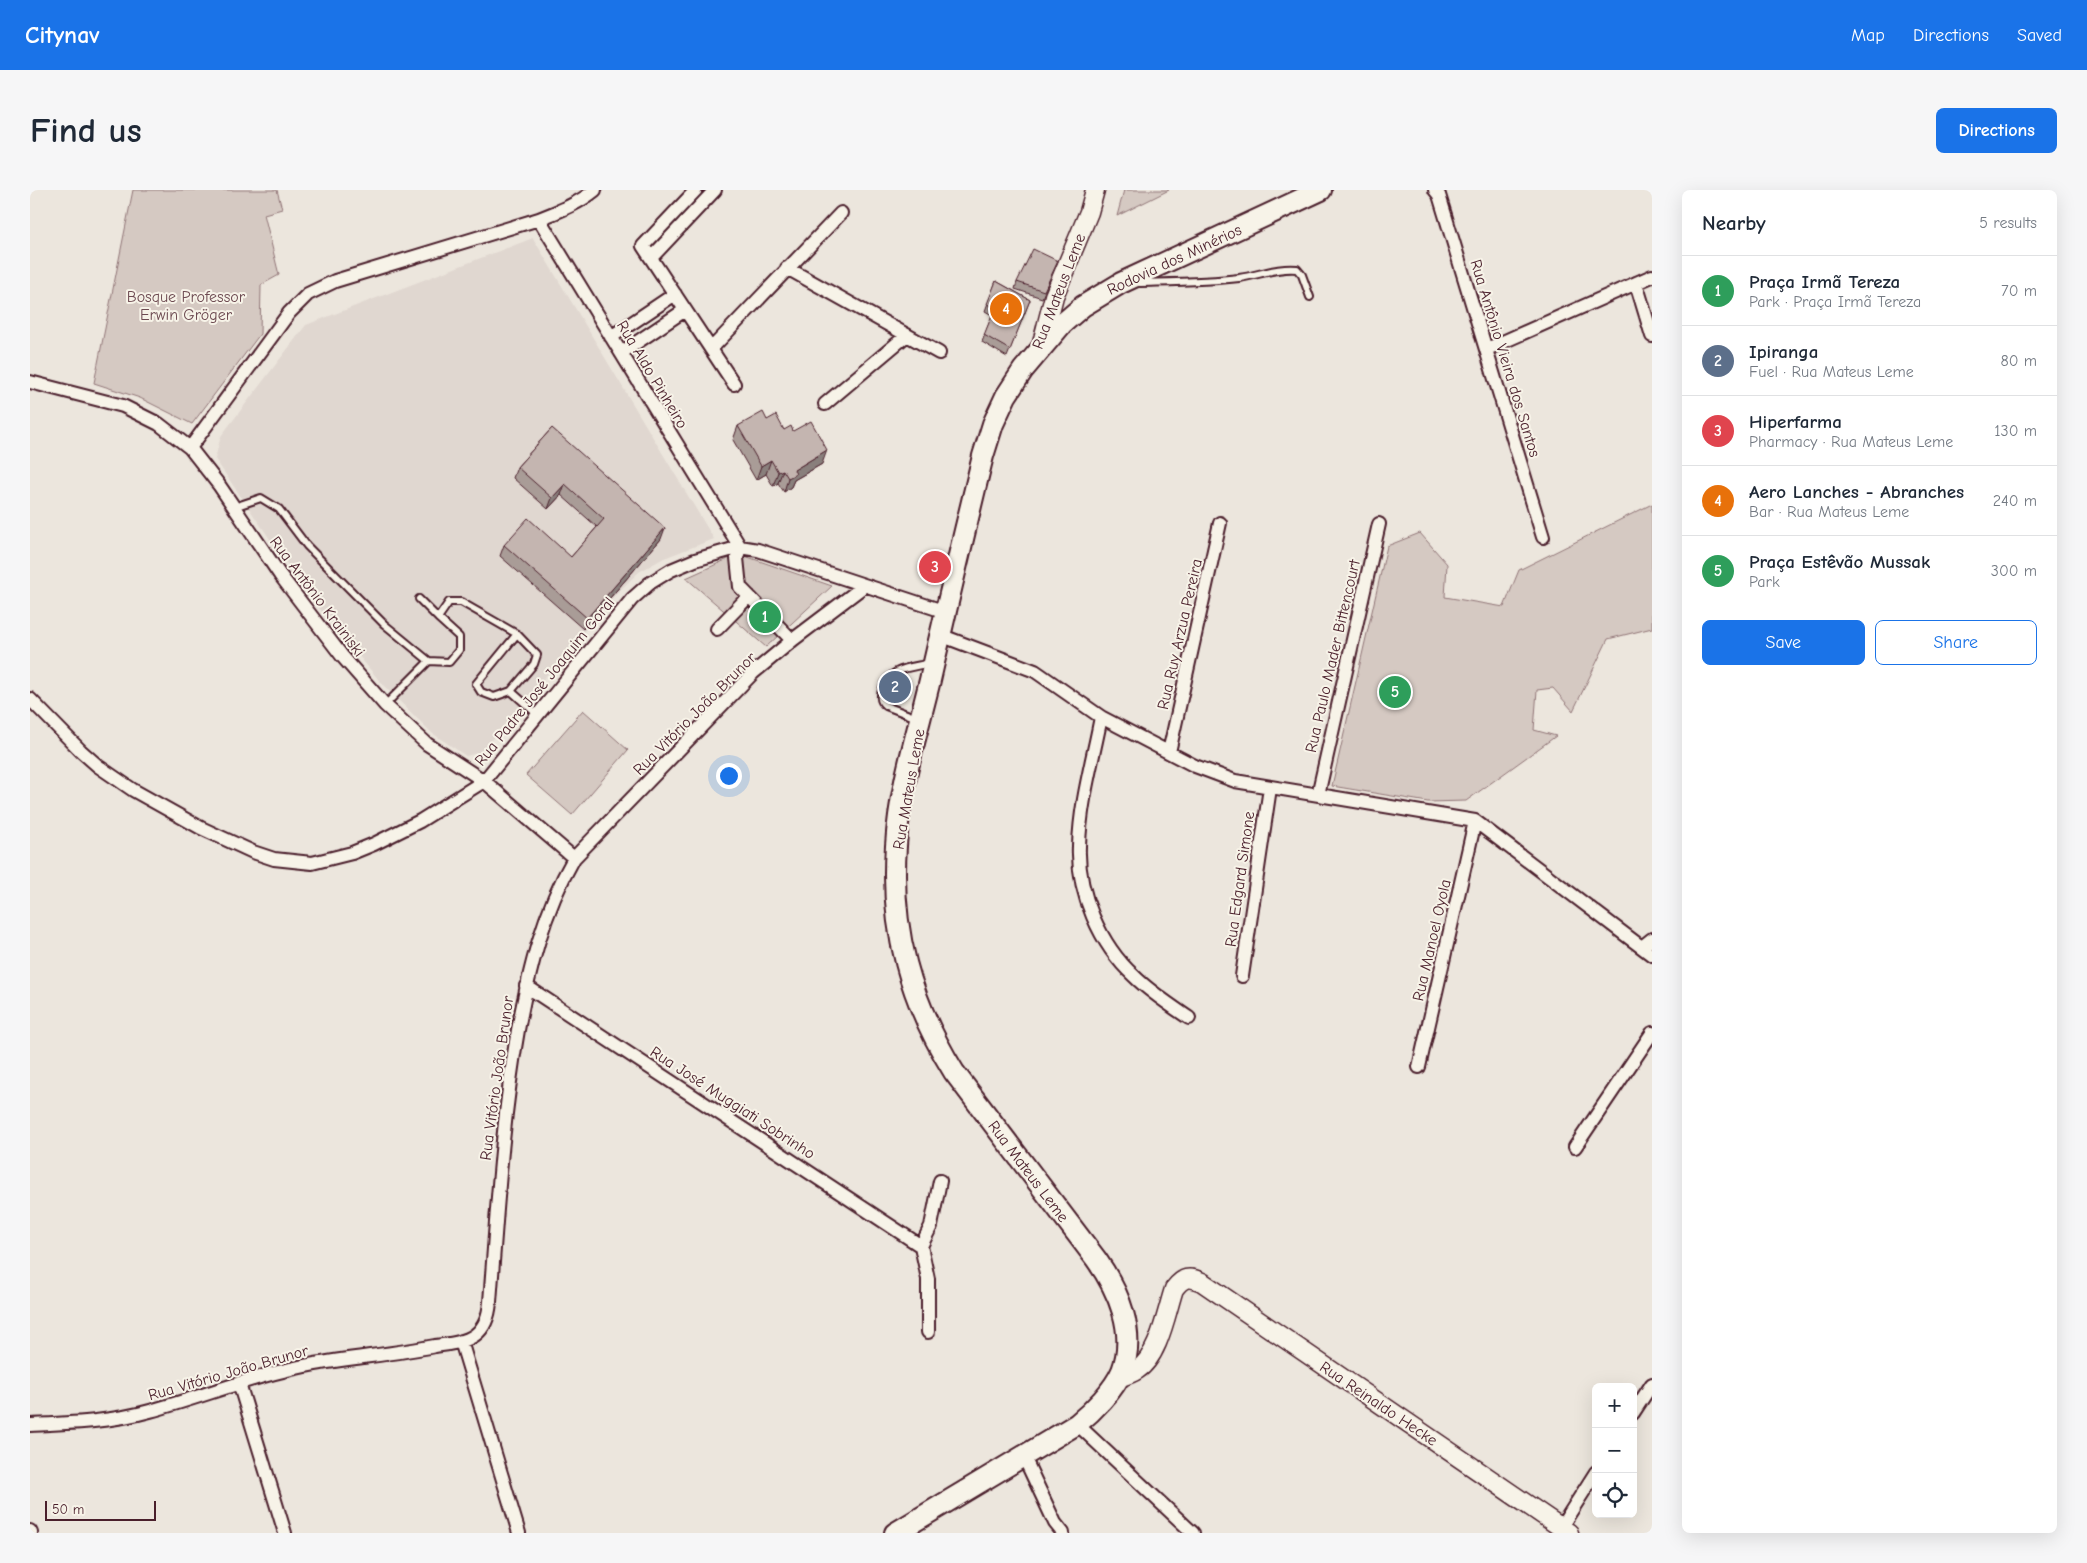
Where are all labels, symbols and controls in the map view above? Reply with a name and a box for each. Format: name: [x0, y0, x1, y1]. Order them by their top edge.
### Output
text: Citynav: [25, 21, 100, 49]
text: Map: [1851, 25, 1885, 46]
text: Directions: [1913, 25, 1989, 46]
text: Saved: [2017, 25, 2062, 46]
button: Directions: [1936, 108, 2057, 153]
text: Find us: [30, 110, 142, 151]
text: Nearby: [1702, 211, 1766, 235]
text: 5 results: [1979, 214, 2037, 232]
street label: Rodovia dos Minérios: [1104, 221, 1245, 299]
street label: Rua Mateus Leme: [1029, 231, 1089, 352]
street label: Rua Antônio Vieira dos Santos: [1466, 257, 1544, 460]
text: Praça Irmã Tereza: [1749, 271, 1900, 293]
text: 1: [1715, 282, 1721, 300]
text: 70 m: [2001, 282, 2037, 300]
park label: Bosque Professor Erwin Gröger: [127, 288, 246, 324]
pin: 4: [990, 290, 1022, 328]
text: Park · Praça Irmã Tereza: [1749, 293, 1921, 311]
street label: Rua Aldo Pinheiro: [613, 317, 691, 432]
text: Ipiranga: [1749, 341, 1818, 363]
text: 2: [1714, 352, 1722, 370]
text: 80 m: [2000, 352, 2037, 370]
text: Fuel · Rua Mateus Leme: [1749, 363, 1914, 381]
text: Hiperfarma: [1749, 411, 1842, 433]
text: 3: [1714, 422, 1722, 440]
text: 130 m: [1994, 422, 2037, 440]
text: Pharmacy · Rua Mateus Leme: [1749, 433, 1953, 451]
text: Aero Lanches - Abranches: [1749, 481, 1964, 503]
text: 4: [1714, 492, 1722, 510]
text: 240 m: [1993, 492, 2037, 510]
text: Bar · Rua Mateus Leme: [1749, 503, 1909, 521]
street label: Rua Antônio Krainiski: [266, 533, 368, 660]
pin: 3: [919, 548, 951, 586]
text: Praça Estêvão Mussak: [1749, 551, 1930, 573]
street label: Rua Ruy Arzua Pereira: [1154, 557, 1206, 711]
street label: Rua Paulo Mader Bittencourt: [1302, 558, 1364, 755]
text: 5: [1714, 562, 1722, 580]
text: 300 m: [1991, 562, 2037, 580]
text: Park: [1749, 573, 1780, 591]
street label: Rua Padre José Joaquim Goral: [471, 594, 618, 770]
pin: 1: [749, 598, 781, 636]
button: Save: [1702, 620, 1865, 665]
button: Share: [1875, 620, 2037, 665]
street label: Rua Vitório João Brunor: [630, 648, 760, 779]
pin: 2: [879, 668, 911, 706]
pin: 5: [1379, 673, 1411, 711]
street label: Rua Mateus Leme: [890, 727, 928, 851]
your location: [716, 763, 742, 789]
street label: Rua Edgard Simone: [1222, 810, 1258, 948]
street label: Rua Manoel Oyola: [1409, 878, 1455, 1003]
street label: Rua Vitório João Brunor: [477, 994, 518, 1162]
street label: Rua José Muggiati Sobrinho: [647, 1043, 818, 1163]
street label: Rua Mateus Leme: [984, 1117, 1072, 1226]
street label: Rua Vitório João Brunor: [146, 1341, 311, 1404]
street label: Rua Reinaldo Hecke: [1316, 1358, 1441, 1450]
map controls: [1592, 1383, 1637, 1518]
button: +: [1592, 1383, 1637, 1428]
button: −: [1592, 1428, 1637, 1473]
button: locate: [1592, 1473, 1637, 1518]
scale bar: [45, 1498, 156, 1521]
text: 50 m: [52, 1501, 84, 1518]

